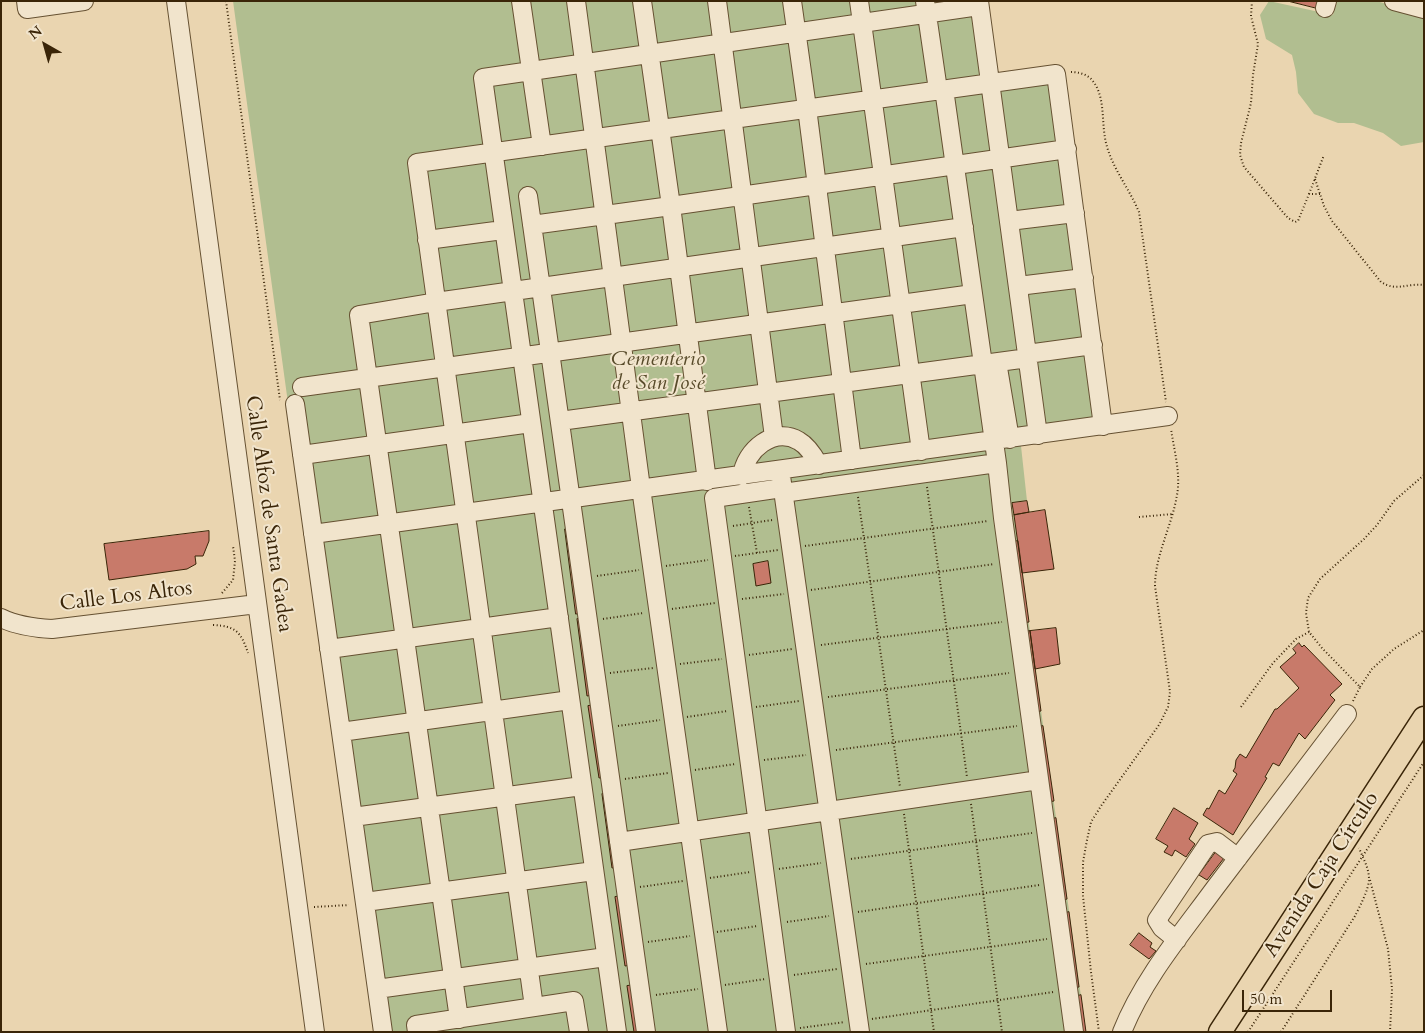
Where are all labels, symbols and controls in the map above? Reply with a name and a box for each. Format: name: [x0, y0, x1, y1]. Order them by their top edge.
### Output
north arrow: [20, 20, 70, 70]
text: N: [25, 22, 46, 44]
park label: Cementerio de San José: [611, 347, 705, 397]
street label: Calle Alfoz de Santa Gadea: [239, 394, 297, 634]
street label: Calle Los Altos: [58, 576, 194, 618]
street label: Avenida Caja Círculo: [1259, 788, 1385, 962]
scale bar: [1245, 980, 1335, 1012]
text: 50 m: [1250, 989, 1282, 1009]

